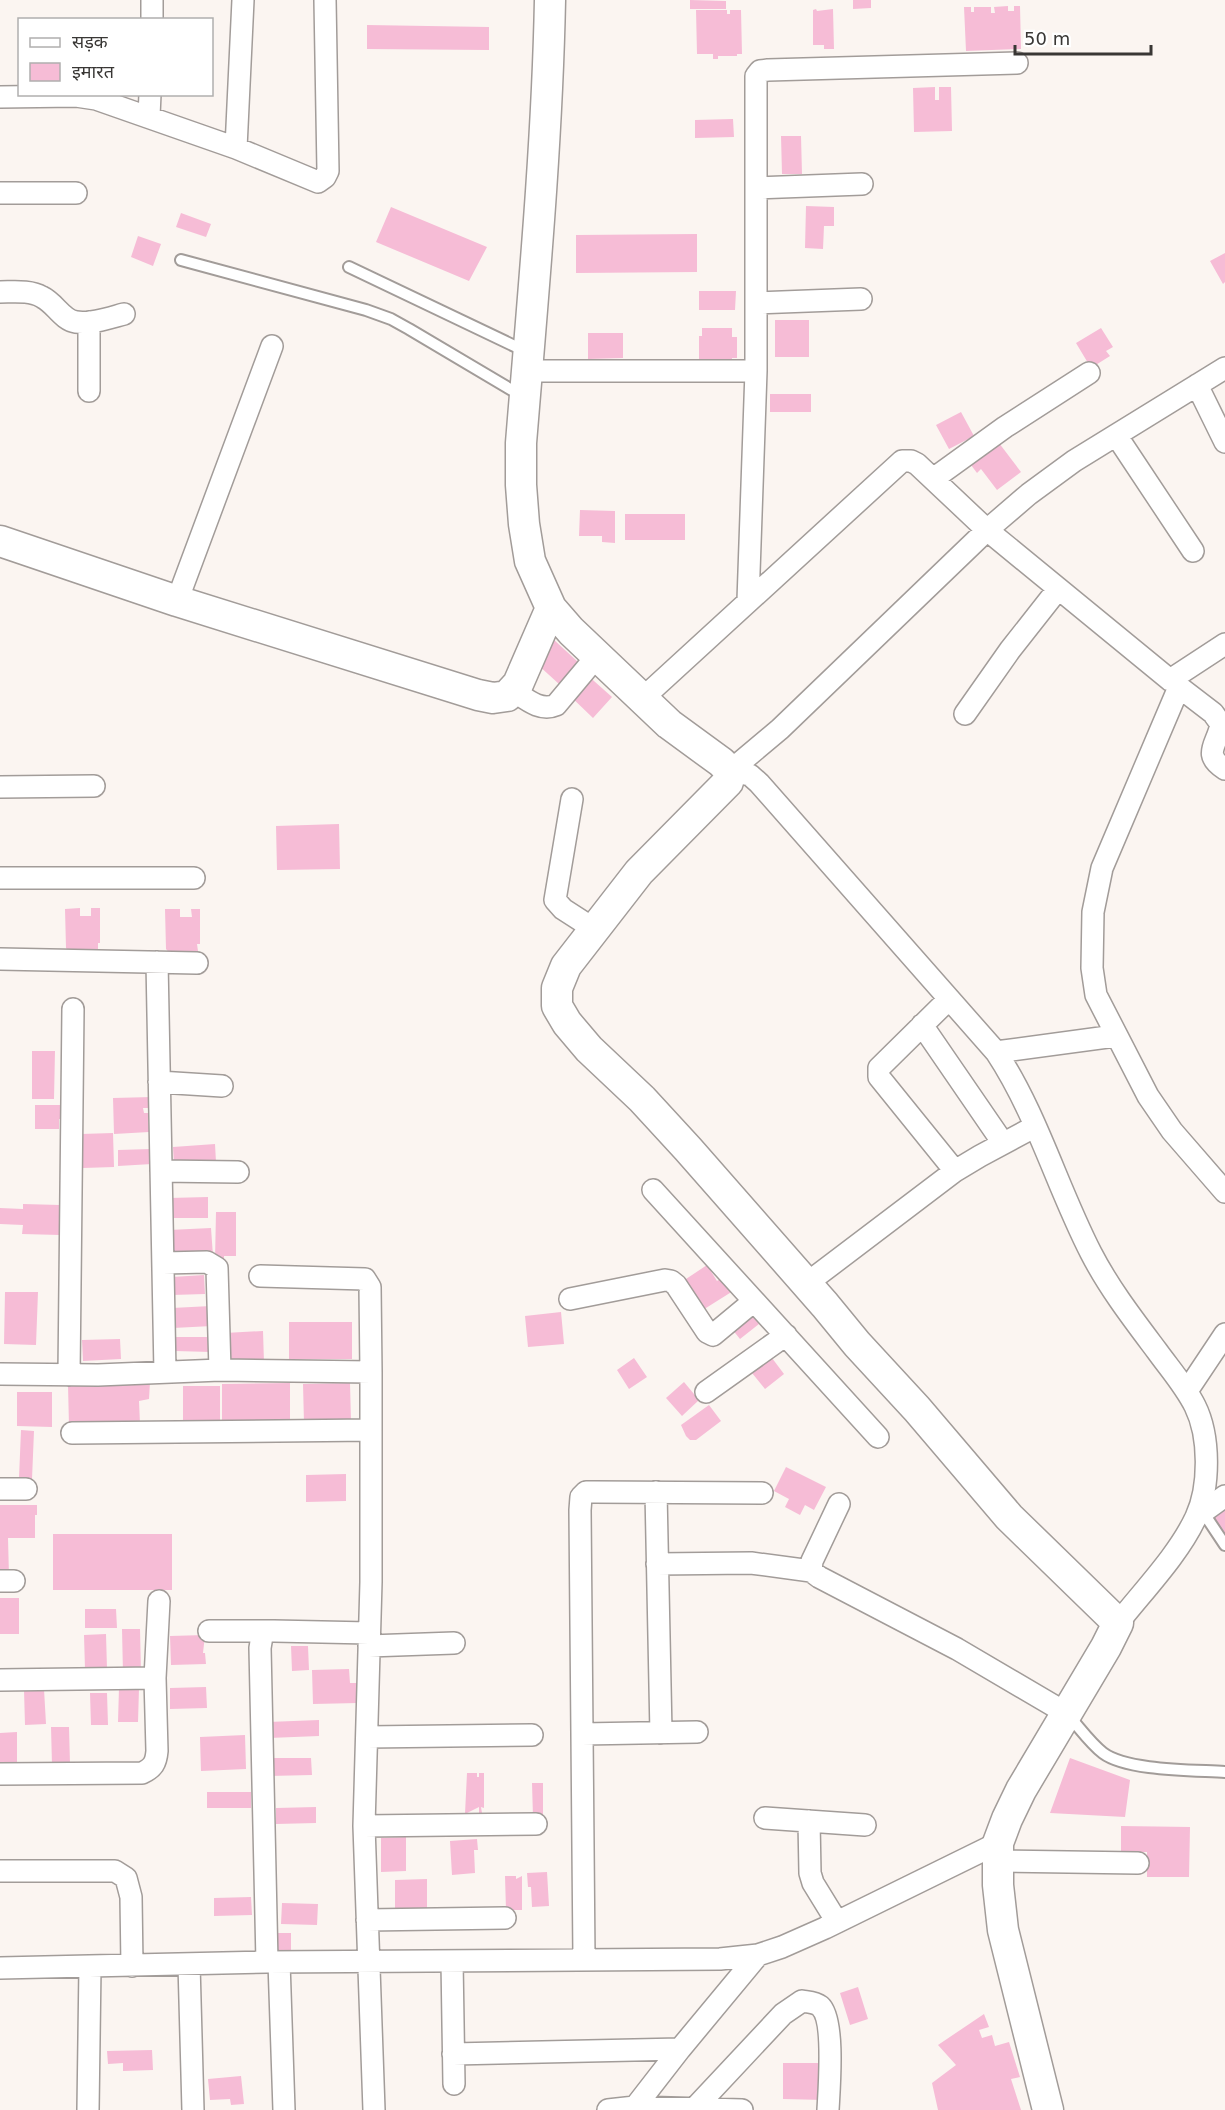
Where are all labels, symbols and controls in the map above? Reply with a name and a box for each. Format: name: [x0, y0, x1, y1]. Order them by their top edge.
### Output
legend: [18, 18, 213, 96]
scale bar: [1015, 18, 1152, 56]
text: 50 m: [1024, 28, 1070, 49]
text: सड़क: [72, 31, 109, 52]
text: इमारत: [72, 61, 115, 82]

